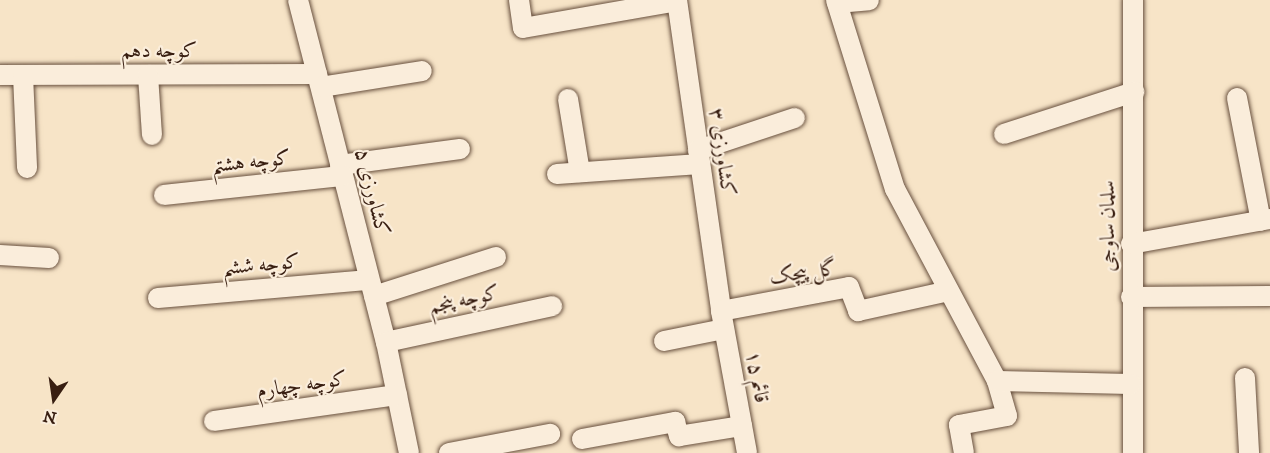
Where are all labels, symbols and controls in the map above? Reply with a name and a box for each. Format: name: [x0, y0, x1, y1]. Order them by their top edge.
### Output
street label: کوچه دهم: [121, 38, 197, 64]
street label: کشاورزی ۳: [703, 106, 741, 198]
street label: کوچه هشتم: [210, 145, 292, 179]
street label: کشاورزی ۵: [349, 146, 395, 238]
street label: سلمان ساوجی: [1095, 180, 1121, 272]
street label: کوچه ششم: [221, 249, 301, 281]
street label: گل پیچک: [768, 256, 838, 290]
street label: کوچه پنجم: [426, 280, 502, 320]
street label: قائم ۱۵: [740, 349, 774, 405]
street label: کوچه چهارم: [255, 366, 349, 404]
north arrow: [24, 369, 84, 429]
text: N: [41, 405, 59, 428]

